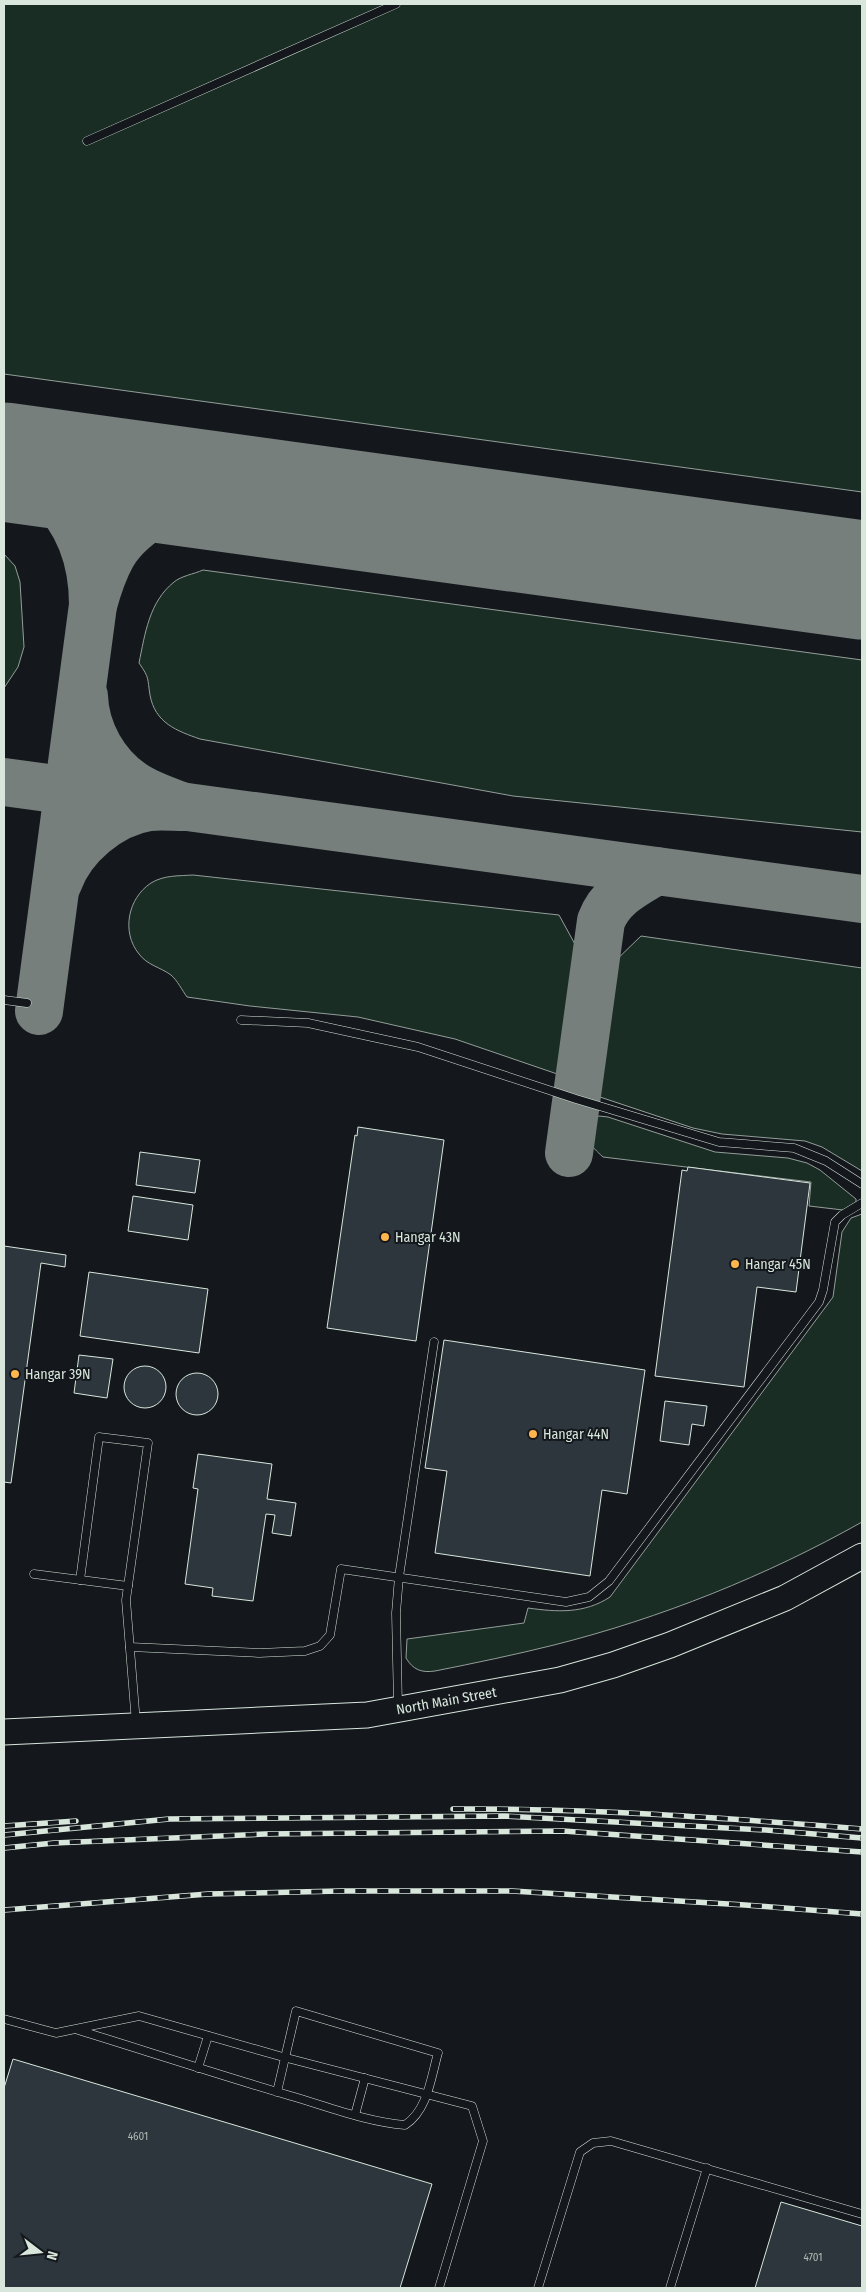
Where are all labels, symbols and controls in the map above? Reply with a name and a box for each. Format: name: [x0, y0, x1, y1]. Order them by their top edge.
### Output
place label: Hangar 43N: [395, 1229, 460, 1246]
marker: Hangar 43N: [379, 1231, 391, 1243]
place label: Hangar 45N: [745, 1256, 811, 1273]
marker: Hangar 45N: [729, 1258, 741, 1270]
place label: Hangar 39N: [25, 1366, 91, 1383]
marker: Hangar 39N: [9, 1368, 21, 1380]
place label: Hangar 44N: [543, 1426, 609, 1443]
marker: Hangar 44N: [527, 1428, 539, 1440]
street label: North Main Street: [395, 1684, 498, 1719]
house number: 4601: [128, 2130, 148, 2143]
north arrow: [15, 2227, 65, 2277]
text: N: [43, 2249, 61, 2262]
house number: 4701: [803, 2251, 823, 2264]

